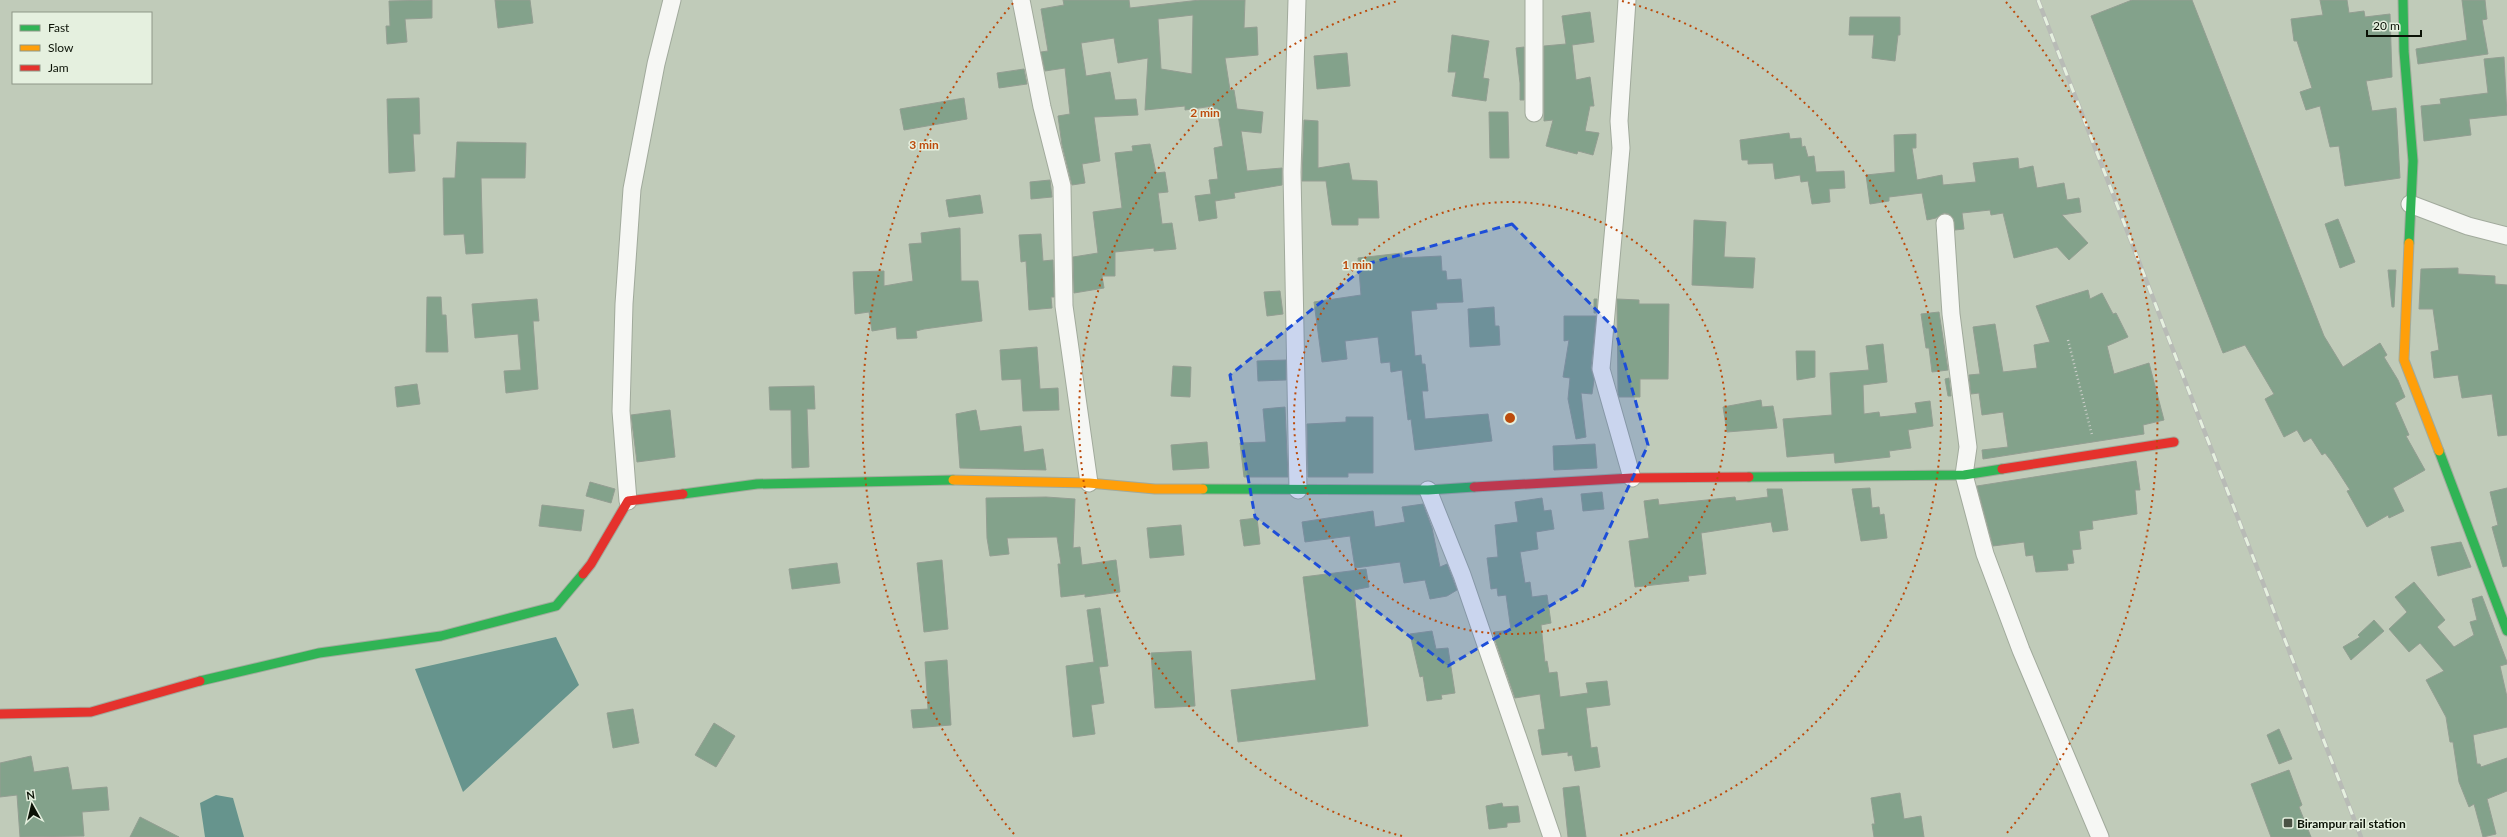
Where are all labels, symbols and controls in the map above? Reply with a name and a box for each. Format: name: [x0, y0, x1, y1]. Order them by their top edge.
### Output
legend: [12, 12, 152, 84]
scale bar: [2367, 12, 2421, 38]
text: 20 m: [2373, 18, 2400, 33]
text: Fast: [48, 20, 70, 35]
text: Slow: [48, 40, 74, 55]
text: Jam: [48, 60, 69, 75]
text: 2 min: [1190, 105, 1220, 120]
text: 3 min: [909, 137, 939, 152]
text: 1 min: [1342, 257, 1372, 272]
centre of rings: [1503, 411, 1517, 425]
north arrow: [12, 785, 52, 825]
text: N: [25, 788, 36, 802]
place label: Birampur rail station: [2297, 816, 2406, 831]
marker: Birampur rail station: [2282, 817, 2294, 829]

